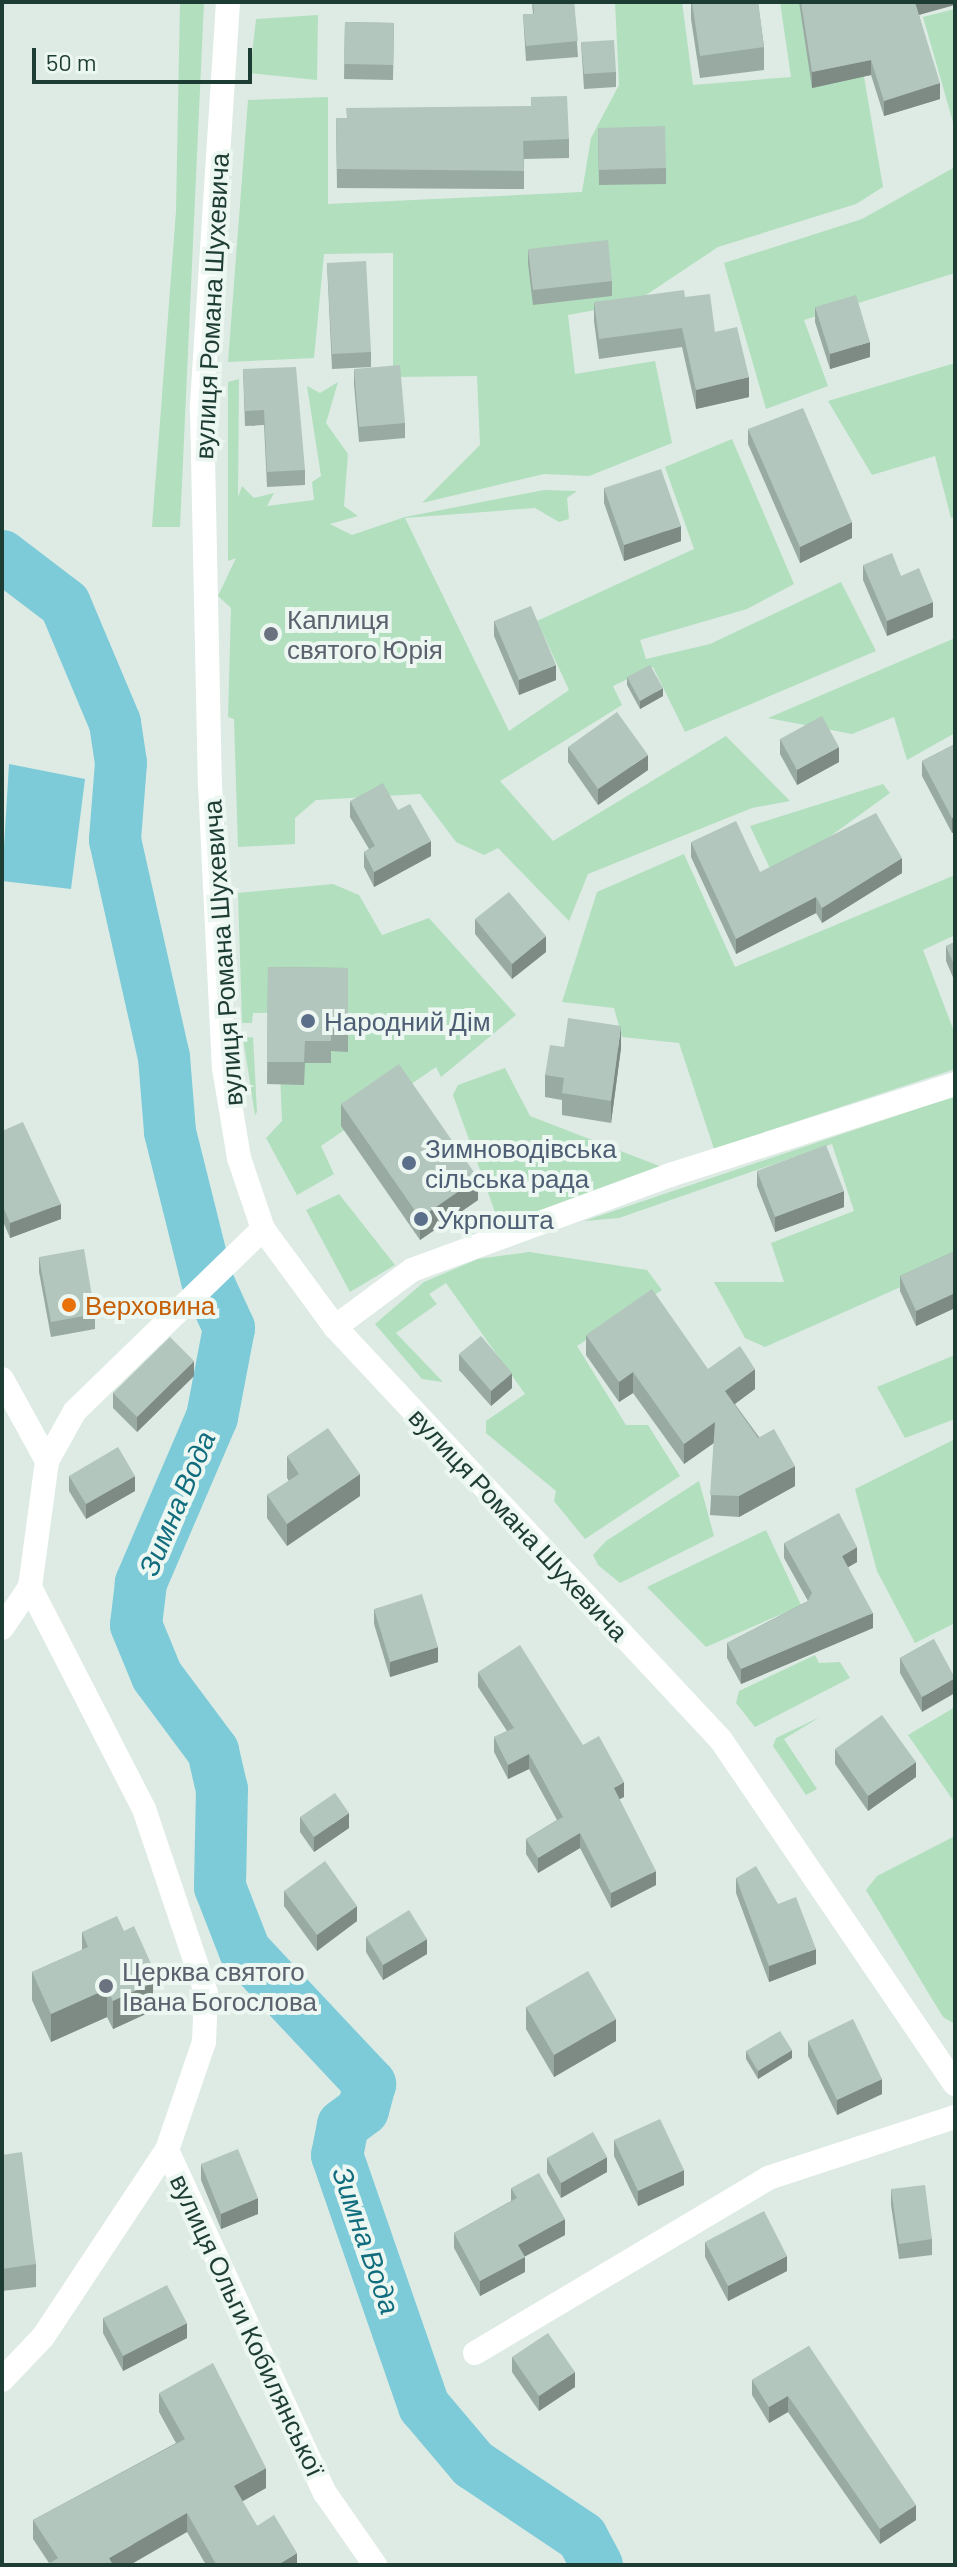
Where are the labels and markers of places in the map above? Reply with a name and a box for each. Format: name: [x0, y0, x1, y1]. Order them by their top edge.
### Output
place label: Каплиця святого Юрія: [287, 603, 443, 664]
marker: Каплиця святого Юрія: [262, 625, 280, 643]
place label: Народний Дім: [324, 1005, 491, 1037]
marker: Народний Дім: [299, 1012, 317, 1030]
place label: Зимноводівська сільська рада: [425, 1132, 617, 1194]
marker: Зимноводівська сільська рада: [400, 1154, 418, 1172]
place label: Укрпошта: [437, 1203, 554, 1235]
marker: Укрпошта: [412, 1210, 430, 1228]
place label: Верховина: [85, 1289, 215, 1321]
marker: Верховина: [60, 1296, 78, 1314]
place label: Церква святого Івана Богослова: [122, 1955, 317, 2016]
marker: Церква святого Івана Богослова: [97, 1977, 115, 1995]

